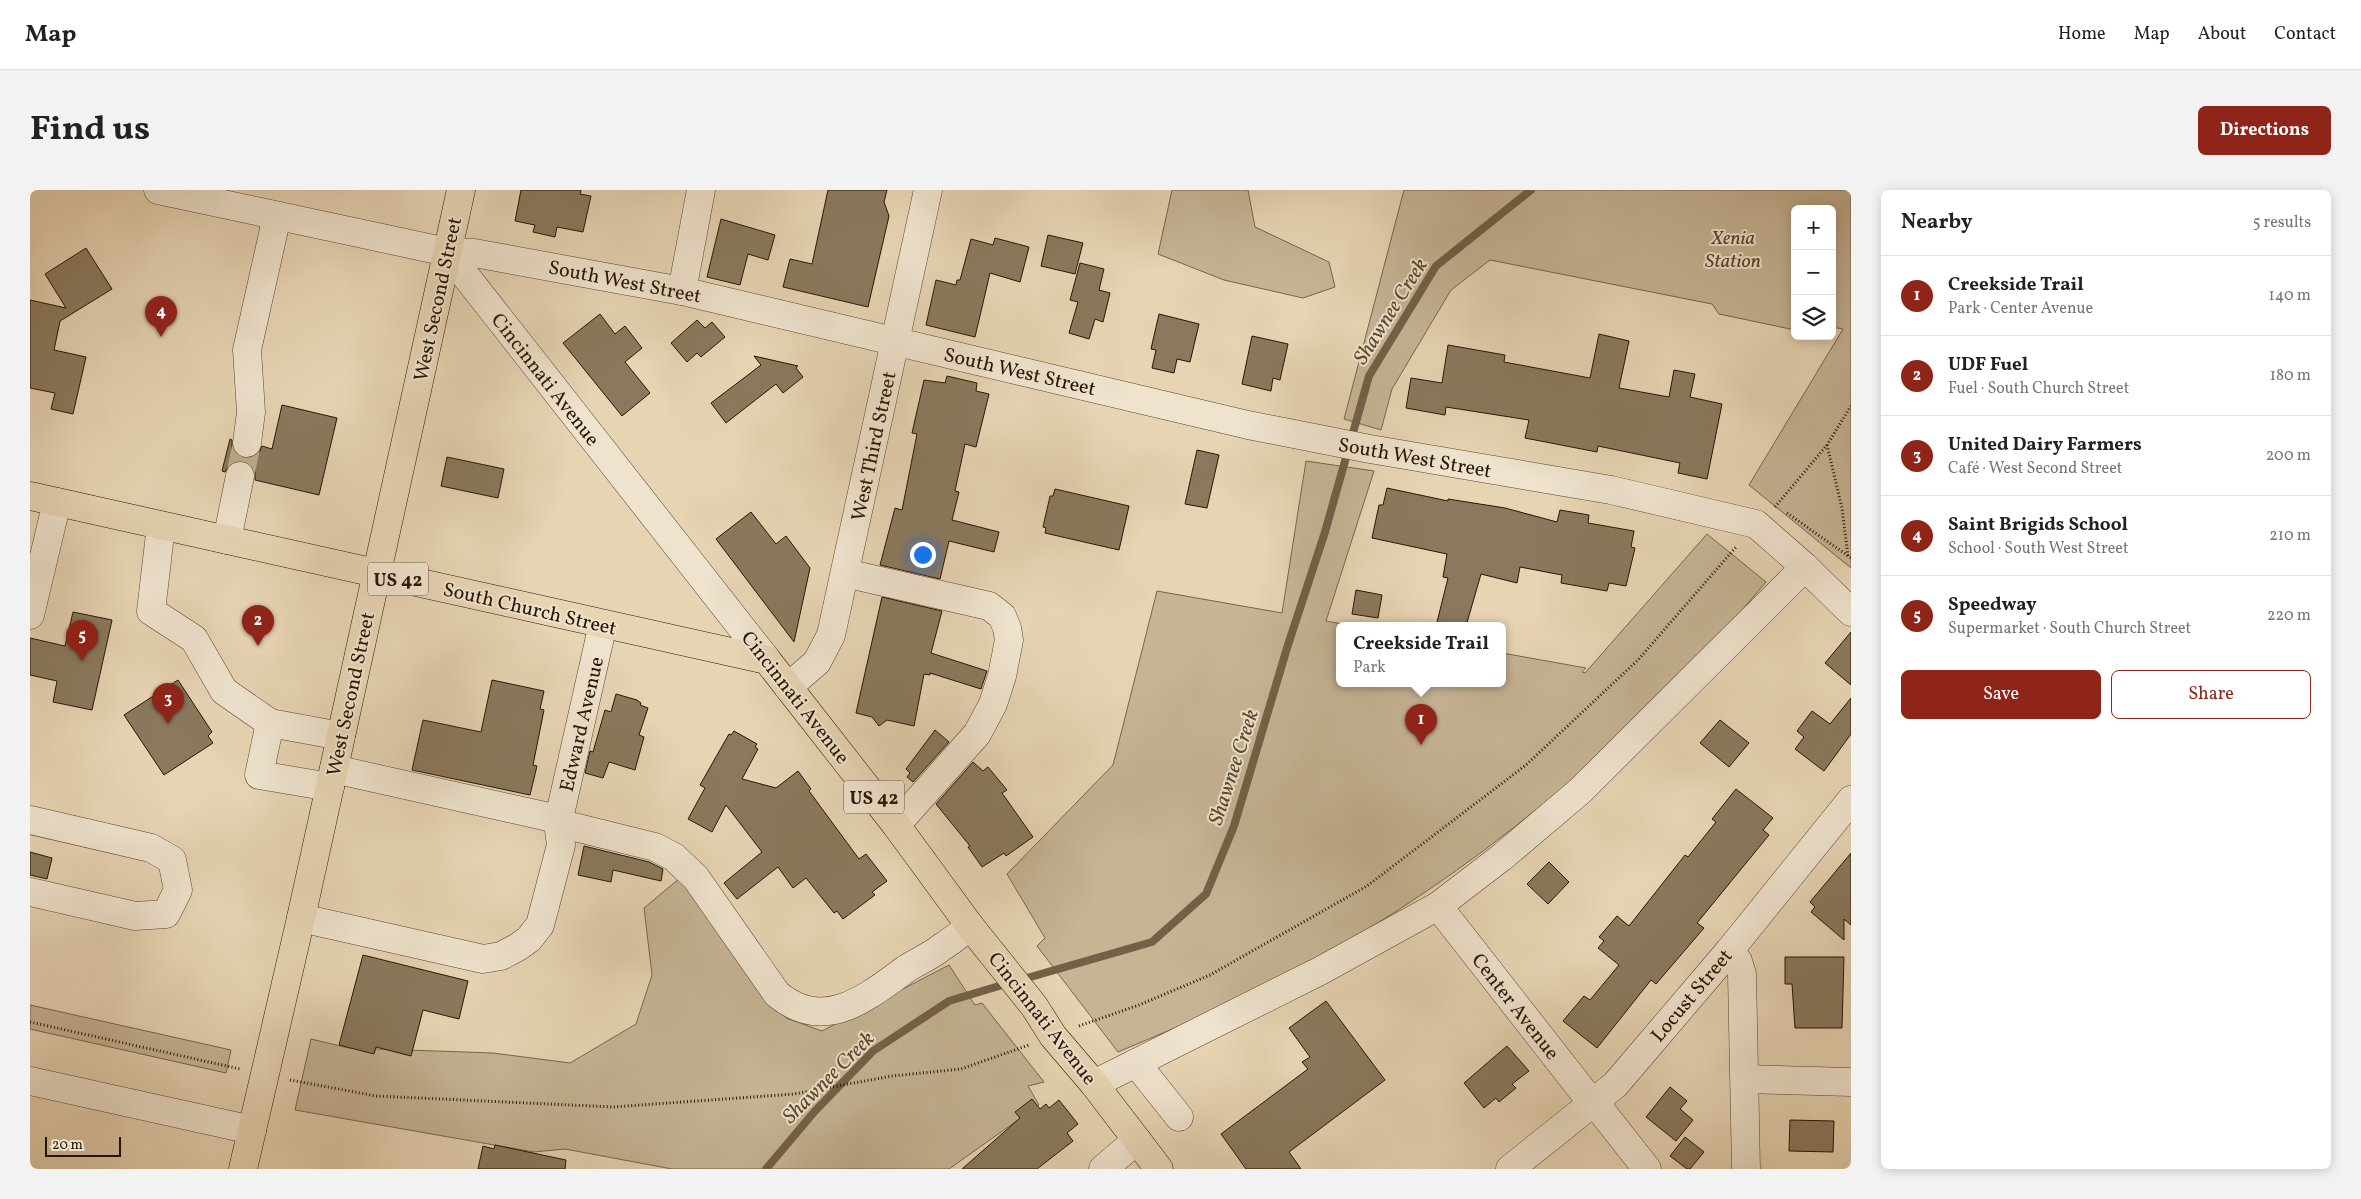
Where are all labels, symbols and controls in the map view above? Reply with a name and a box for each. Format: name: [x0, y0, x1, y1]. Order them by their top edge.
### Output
text: Map: [25, 18, 76, 52]
text: Home: [2058, 22, 2106, 47]
text: Map: [2134, 22, 2170, 47]
text: About: [2198, 22, 2246, 47]
text: Contact: [2274, 22, 2336, 47]
text: Find us: [30, 106, 150, 154]
button: Directions: [2198, 106, 2331, 155]
map controls: [1791, 205, 1836, 340]
button: +: [1791, 205, 1836, 250]
text: Nearby: [1901, 208, 1972, 237]
text: 5 results: [2253, 212, 2311, 234]
street label: West Second Street: [408, 215, 470, 384]
park label: Xenia Station: [1705, 225, 1761, 276]
button: −: [1791, 250, 1836, 295]
water label: Shawnee Creek: [1347, 253, 1436, 370]
street label: South West Street: [546, 254, 703, 312]
text: Creekside Trail: [1948, 272, 2084, 298]
text: 1: [1914, 285, 1920, 307]
text: 140 m: [2269, 285, 2311, 307]
button: layers: [1791, 295, 1836, 340]
pin: 4: [145, 296, 177, 337]
text: Park · Center Avenue: [1948, 298, 2093, 320]
street label: Cincinnati Avenue: [484, 308, 605, 453]
street label: South West Street: [941, 342, 1098, 404]
text: UDF Fuel: [1948, 352, 2028, 378]
text: 2: [1913, 365, 1921, 387]
text: 180 m: [2270, 365, 2311, 387]
street label: West Third Street: [845, 369, 904, 524]
text: Fuel · South Church Street: [1948, 378, 2129, 400]
street label: South West Street: [1336, 432, 1494, 486]
text: United Dairy Farmers: [1948, 432, 2142, 458]
text: 3: [1913, 445, 1921, 467]
text: 200 m: [2266, 445, 2311, 467]
text: Café · West Second Street: [1948, 458, 2122, 480]
text: Saint Brigids School: [1948, 512, 2128, 538]
text: 4: [1912, 525, 1922, 547]
text: 210 m: [2269, 525, 2311, 547]
text: School · South West Street: [1948, 538, 2129, 560]
your location: [910, 542, 936, 568]
road number: US 42: [368, 562, 428, 596]
street label: South Church Street: [440, 576, 619, 644]
text: Speedway: [1948, 592, 2037, 618]
pin: 2: [242, 605, 274, 646]
text: 5: [1913, 605, 1921, 627]
text: 220 m: [2267, 605, 2311, 627]
street label: West Second Street: [321, 610, 383, 779]
text: Supermarket · South Church Street: [1948, 618, 2191, 640]
pin: 5: [66, 620, 98, 661]
popup: [1336, 622, 1506, 687]
street label: Cincinnati Avenue: [734, 626, 855, 771]
text: Creekside Trail: [1353, 631, 1489, 657]
street label: Edward Avenue: [554, 654, 612, 795]
text: Park: [1353, 657, 1386, 679]
button: Save: [1901, 670, 2101, 719]
button: Share: [2111, 670, 2311, 719]
pin: 3: [152, 683, 184, 724]
pin: 1: [1405, 704, 1437, 745]
water label: Shawnee Creek: [1202, 706, 1267, 829]
road number: US 42: [844, 780, 904, 814]
street label: Locust Street: [1645, 944, 1740, 1049]
street label: Cincinnati Avenue: [981, 947, 1102, 1092]
street label: Center Avenue: [1464, 948, 1565, 1067]
water label: Shawnee Creek: [776, 1025, 882, 1131]
scale bar: [45, 1134, 121, 1157]
text: 20 m: [52, 1136, 83, 1155]

